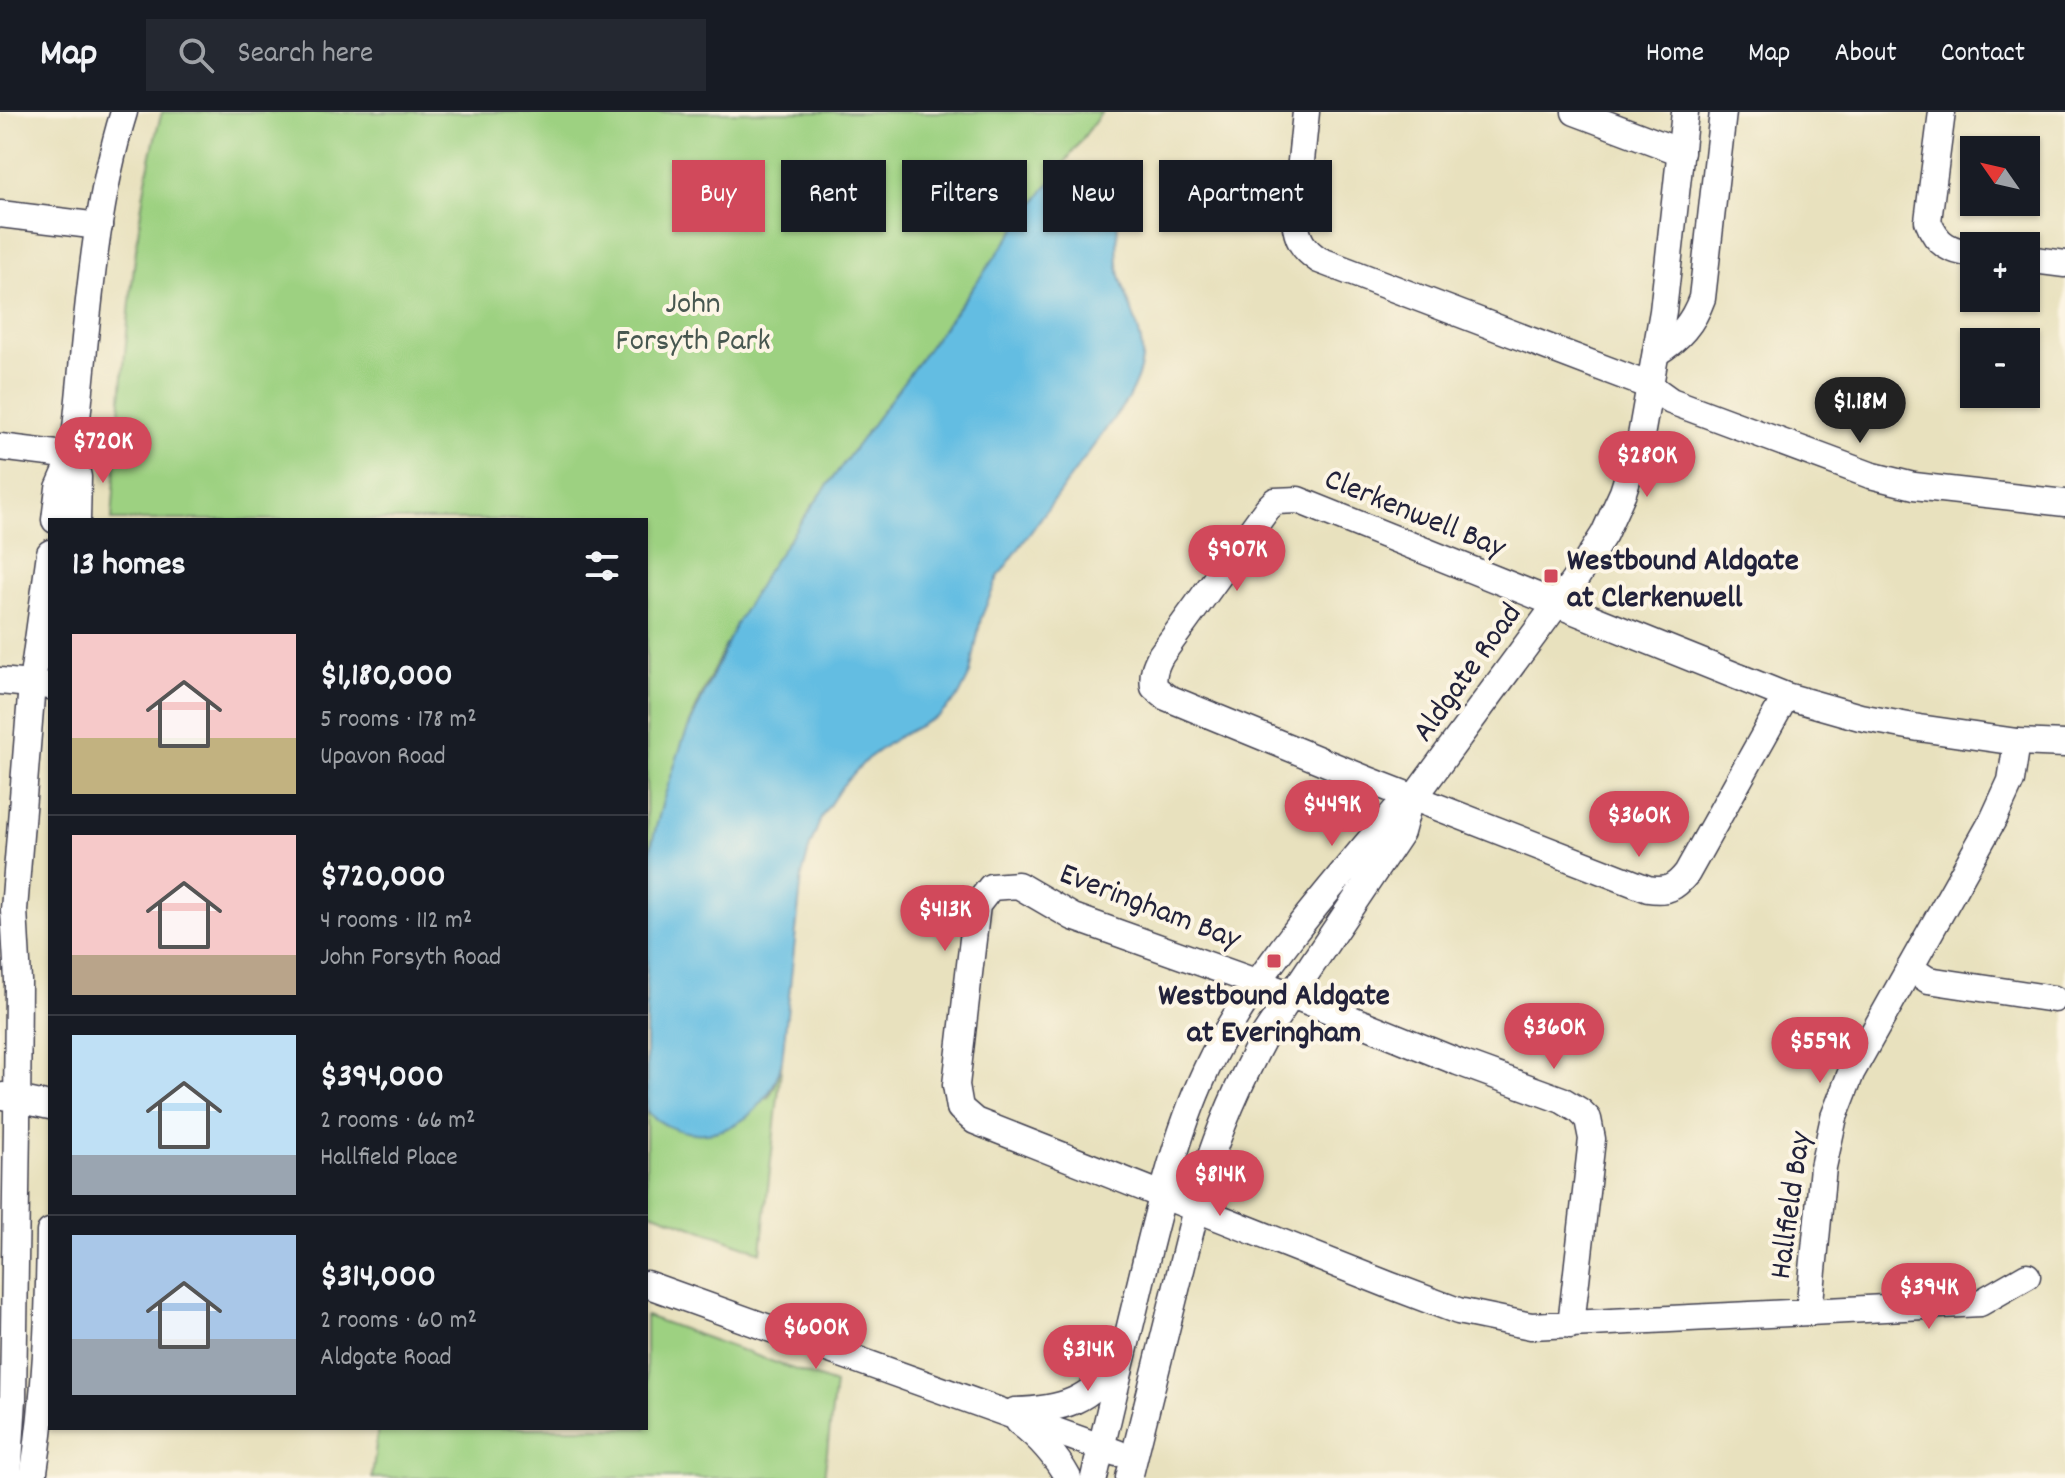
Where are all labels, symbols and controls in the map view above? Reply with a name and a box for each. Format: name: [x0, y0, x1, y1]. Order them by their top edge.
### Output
search box: [146, 19, 706, 91]
text: Map: [40, 28, 98, 83]
icon: search: [174, 33, 218, 77]
text: Search here: [238, 34, 373, 77]
text: Home: [1646, 35, 1704, 75]
text: Map: [1748, 35, 1790, 75]
text: About: [1834, 35, 1897, 75]
text: Contact: [1941, 35, 2025, 75]
north arrow: [1960, 136, 2040, 216]
map controls: [1960, 136, 2040, 408]
chip: Buy: [672, 160, 765, 232]
chip: Rent: [781, 160, 886, 232]
chip: Filters: [902, 160, 1027, 232]
chip: New: [1043, 160, 1143, 232]
chip: Apartment: [1159, 160, 1332, 232]
button: +: [1960, 232, 2040, 312]
park label: John Forsyth Park: [615, 283, 771, 366]
button: −: [1960, 328, 2040, 408]
pin: $1.18M: [1795, 377, 1925, 445]
text: $1.18M: [1833, 384, 1887, 421]
pin: $720K: [47, 417, 159, 485]
text: $720K: [73, 424, 133, 461]
pin: $280K: [1591, 431, 1703, 499]
text: $280K: [1616, 438, 1678, 475]
street label: Clerkenwell Bay: [1317, 458, 1513, 573]
pin: $907K: [1181, 525, 1293, 593]
text: $907K: [1206, 532, 1268, 569]
place label: Westbound Aldgate at Clerkenwell: [1567, 540, 1799, 623]
text: 13 homes: [72, 542, 186, 591]
icon: filters: [580, 544, 624, 588]
marker: Westbound Aldgate at Clerkenwell: [1542, 567, 1560, 585]
street label: Aldgate Road: [1403, 595, 1535, 753]
text: $1,180,000: [320, 653, 453, 702]
icon: home: [136, 666, 232, 762]
text: 5 rooms · 178 m²: [320, 702, 477, 739]
text: Upavon Road: [320, 739, 446, 776]
pin: $449K: [1276, 780, 1388, 848]
text: $449K: [1303, 787, 1361, 824]
pin: $360K: [1583, 791, 1695, 859]
text: $360K: [1607, 798, 1671, 835]
street label: Everingham Bay: [1052, 853, 1247, 965]
text: $720,000: [320, 854, 446, 903]
icon: home: [136, 867, 232, 963]
pin: $413K: [889, 885, 1001, 953]
text: $413K: [918, 892, 972, 929]
text: 4 rooms · 112 m²: [320, 903, 472, 940]
text: John Forsyth Road: [320, 940, 501, 977]
marker: Westbound Aldgate at Everingham: [1265, 952, 1283, 970]
place label: Westbound Aldgate at Everingham: [1158, 975, 1390, 1058]
pin: $360K: [1498, 1003, 1610, 1071]
text: $360K: [1522, 1010, 1586, 1047]
pin: $559K: [1764, 1017, 1876, 1085]
text: $559K: [1789, 1024, 1851, 1061]
text: $394,000: [320, 1054, 444, 1103]
icon: home: [136, 1067, 232, 1163]
text: 2 rooms · 66 m²: [320, 1103, 476, 1140]
street label: Hallfield Bay: [1760, 1128, 1826, 1282]
text: Hallfield Place: [320, 1140, 458, 1177]
pin: $814K: [1164, 1150, 1276, 1218]
text: $814K: [1194, 1157, 1246, 1194]
text: $314,000: [320, 1254, 436, 1303]
pin: $394K: [1873, 1263, 1985, 1331]
icon: home: [136, 1267, 232, 1363]
text: $394K: [1899, 1270, 1959, 1307]
text: 2 rooms · 60 m²: [320, 1303, 477, 1340]
pin: $600K: [760, 1303, 872, 1371]
text: $600K: [783, 1310, 849, 1347]
pin: $314K: [1032, 1325, 1144, 1393]
text: $314K: [1061, 1332, 1115, 1369]
text: Aldgate Road: [320, 1340, 452, 1377]

